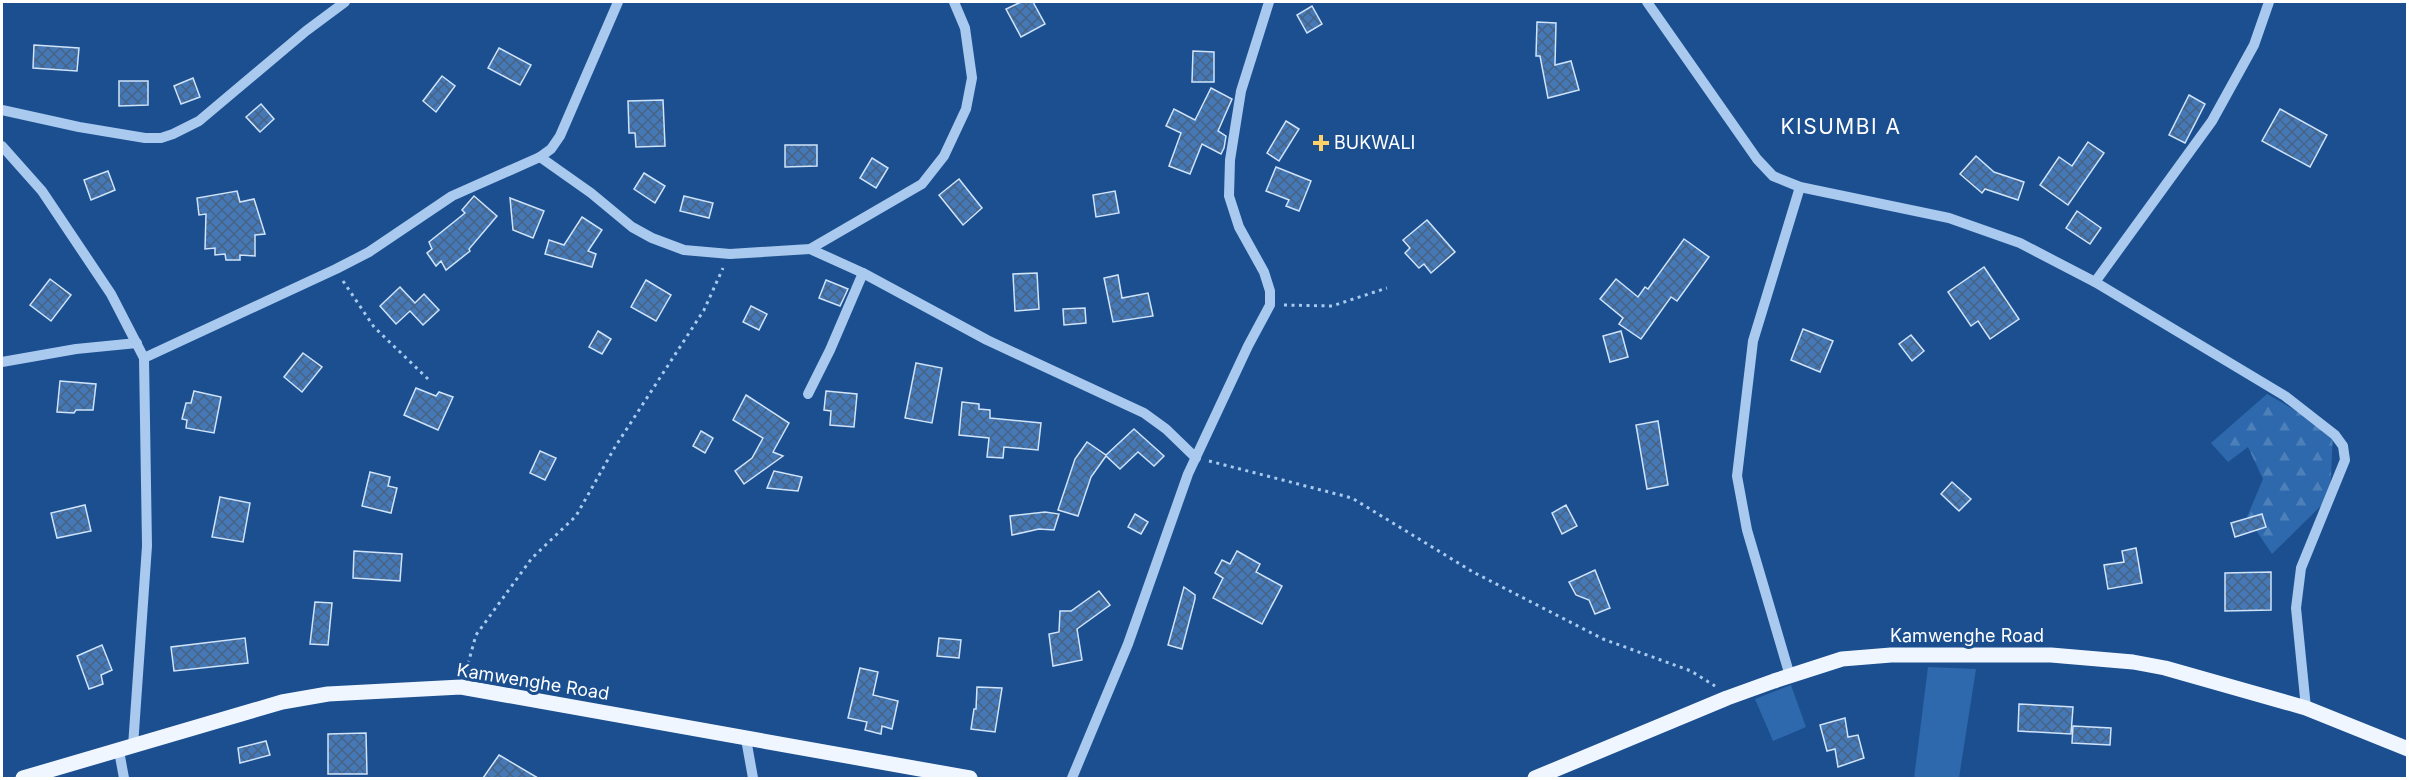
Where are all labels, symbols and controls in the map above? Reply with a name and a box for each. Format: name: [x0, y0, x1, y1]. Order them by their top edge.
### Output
district label: KISUMBI A: [1780, 114, 1902, 139]
place label: BUKWALI: [1334, 132, 1415, 153]
marker: BUKWALI: [1312, 134, 1330, 152]
street label: Kamwenghe Road: [1890, 625, 2044, 646]
street label: Kamwenghe Road: [455, 659, 611, 704]

